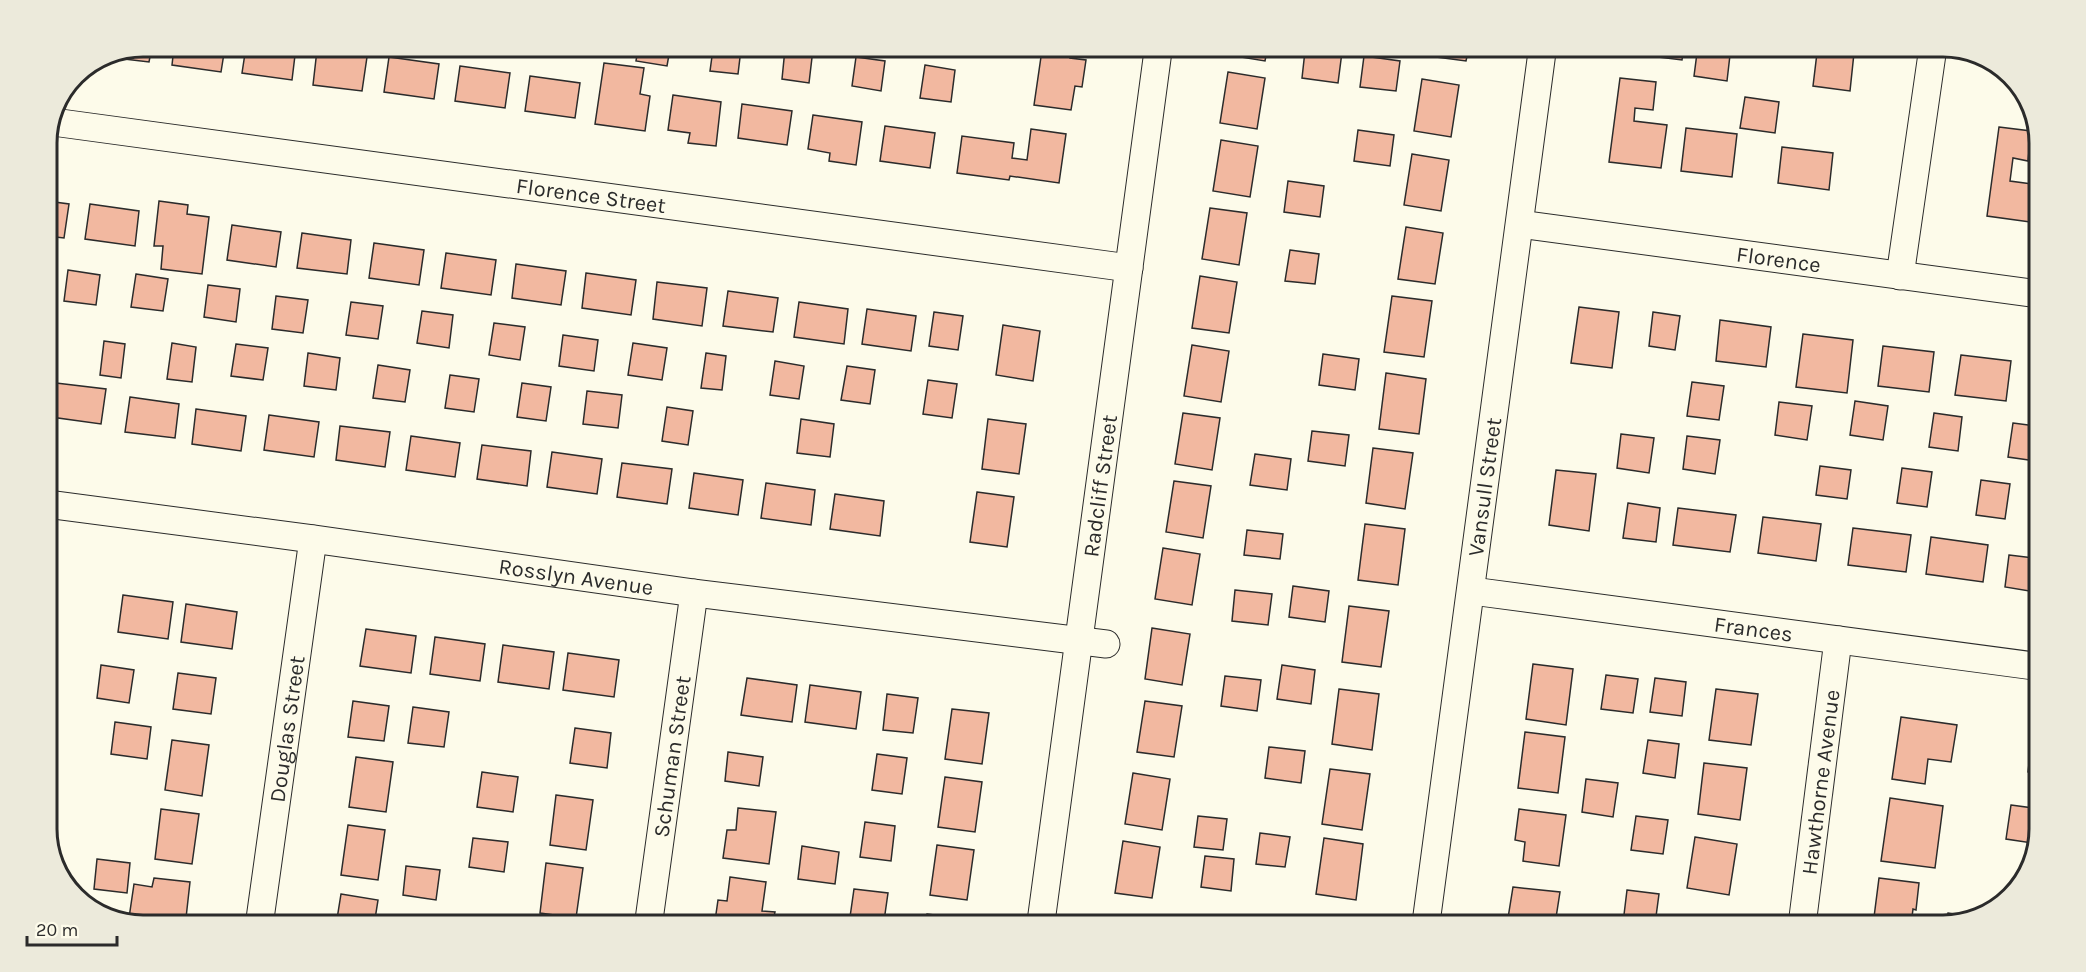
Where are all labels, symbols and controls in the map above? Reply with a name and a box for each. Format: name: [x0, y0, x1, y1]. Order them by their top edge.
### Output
street label: Florence Street: [515, 173, 667, 219]
street label: Florence: [1735, 241, 1822, 279]
street label: Radcliff Street: [1078, 413, 1123, 559]
street label: Vansull Street: [1463, 416, 1507, 558]
street label: Rosslyn Avenue: [497, 553, 655, 601]
street label: Frances: [1712, 611, 1794, 648]
street label: Douglas Street: [264, 654, 311, 804]
street label: Schuman Street: [648, 674, 696, 839]
street label: Hawthorne Avenue: [1796, 688, 1846, 876]
scale bar: [27, 909, 117, 947]
text: 20 m: [36, 919, 78, 941]

